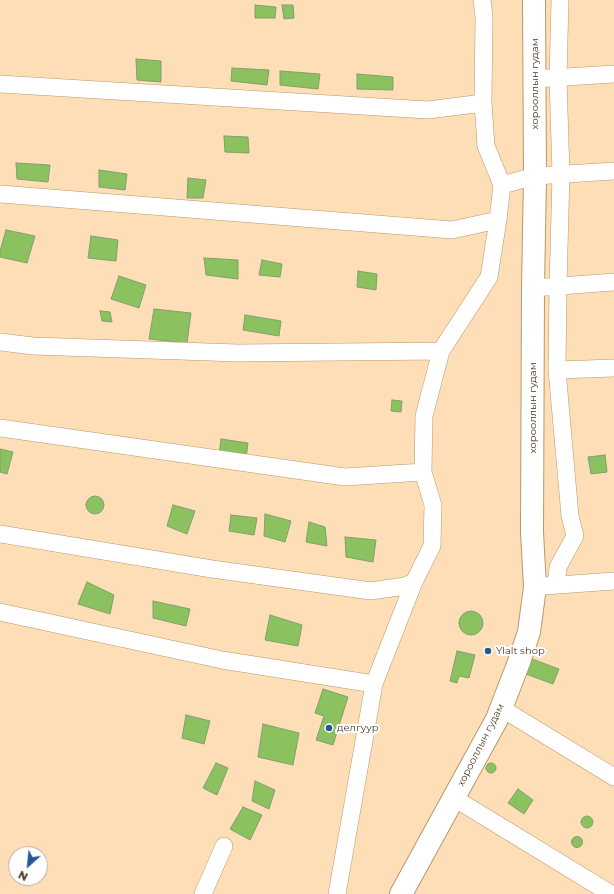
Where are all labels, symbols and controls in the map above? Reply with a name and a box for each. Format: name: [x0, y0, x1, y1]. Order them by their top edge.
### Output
street label: хорооллын гудам: [529, 38, 541, 130]
street label: хорооллын гудам: [527, 362, 539, 454]
place label: Ylalt shop: [496, 645, 545, 657]
marker: Ylalt shop: [483, 646, 493, 656]
street label: хорооллын гудам: [455, 702, 507, 788]
place label: делгуур: [337, 722, 379, 734]
marker: делгуур: [324, 723, 334, 733]
north arrow: [8, 846, 48, 886]
text: N: [16, 868, 30, 884]

